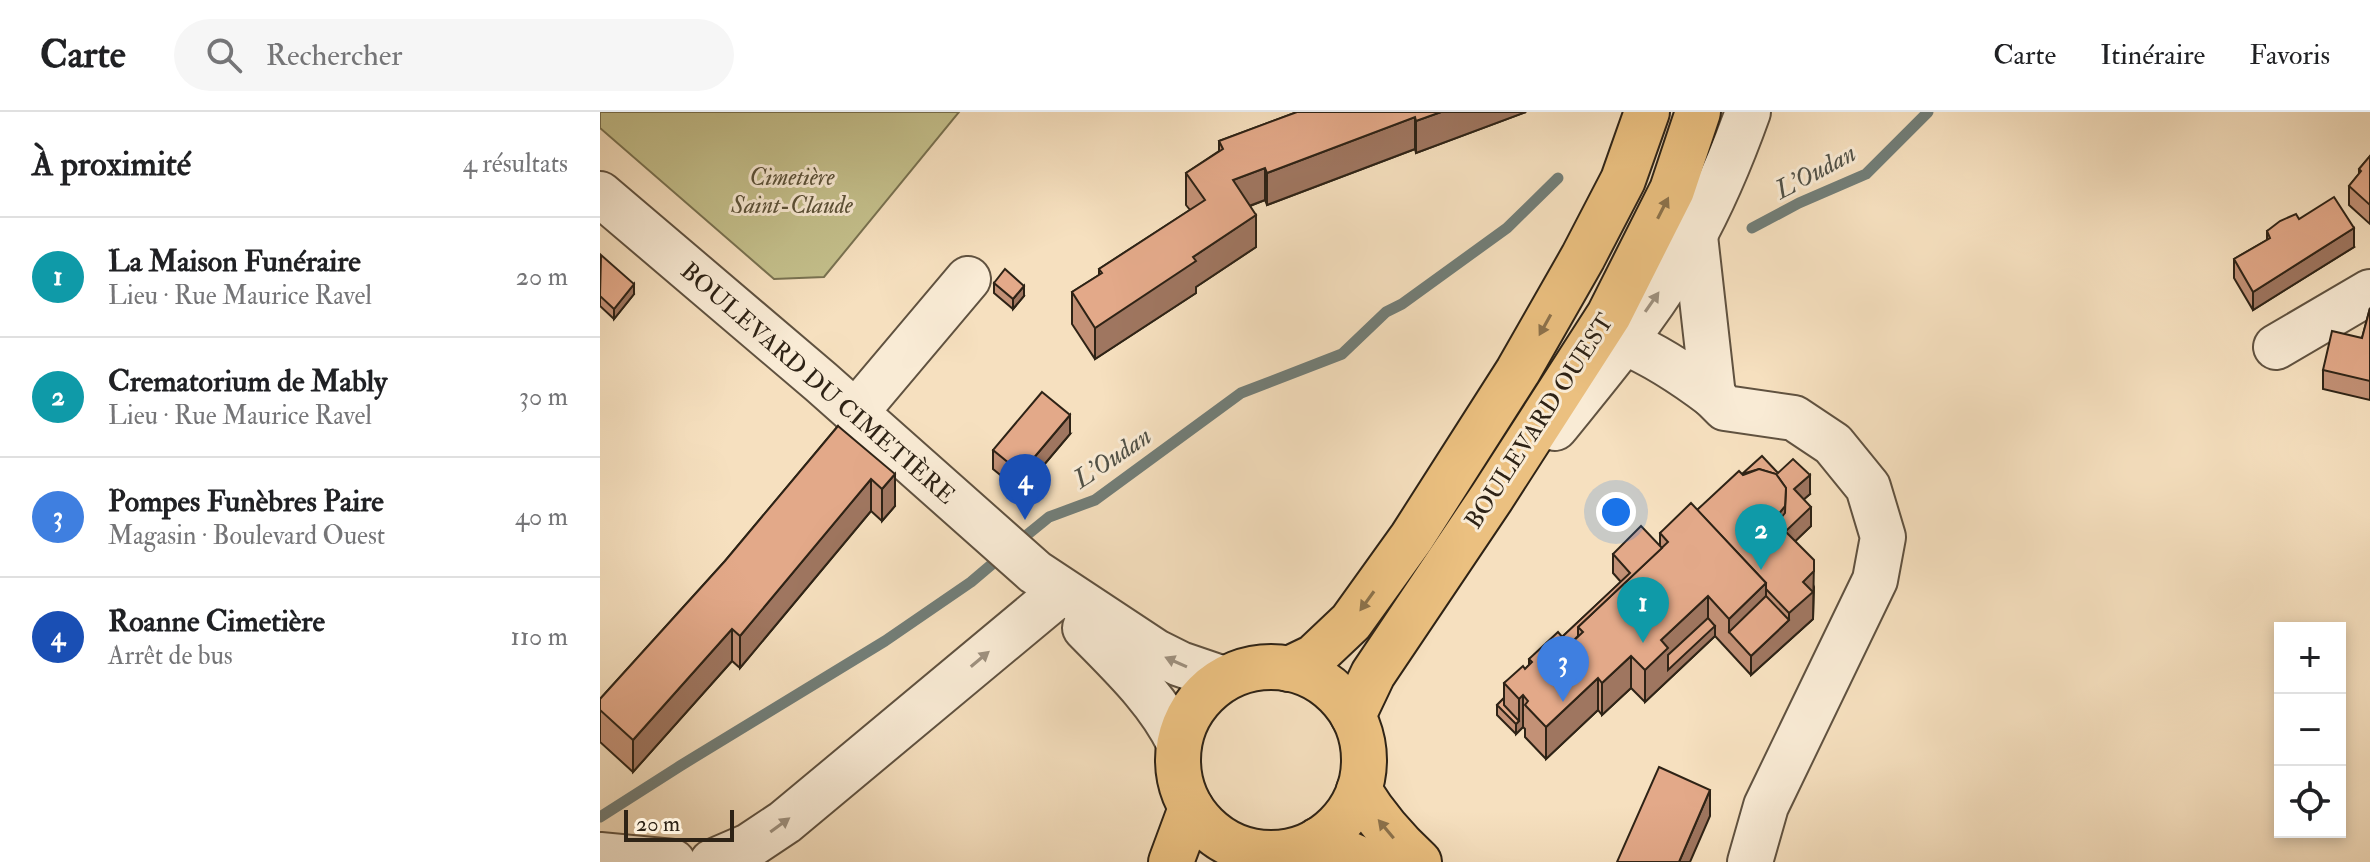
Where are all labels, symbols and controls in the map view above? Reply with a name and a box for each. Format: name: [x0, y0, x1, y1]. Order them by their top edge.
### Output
search box: [174, 19, 734, 91]
text: Carte: [40, 31, 126, 79]
icon: search: [202, 33, 246, 77]
text: Rechercher: [266, 37, 402, 74]
text: Carte: [1993, 38, 2056, 73]
text: Itinéraire: [2100, 38, 2205, 73]
text: Favoris: [2249, 38, 2330, 73]
water label: L'Oudan: [1768, 137, 1862, 207]
text: À proximité: [32, 143, 191, 186]
text: 4 résultats: [463, 148, 568, 180]
park label: Cimetière Saint-Claude: [730, 162, 854, 221]
one-way arrow: [1656, 196, 1670, 219]
text: La Maison Funéraire: [108, 243, 361, 280]
street label: BOULEVARD DU CIMETIÈRE: [674, 255, 962, 511]
text: 1: [53, 261, 63, 293]
text: 20 m: [516, 261, 568, 293]
text: Lieu · Rue Maurice Ravel: [108, 280, 372, 312]
one-way arrow: [1644, 291, 1659, 312]
street label: BOULEVARD OUEST: [1458, 308, 1621, 535]
one-way arrow: [1538, 313, 1551, 336]
text: Crematorium de Mably: [108, 363, 387, 400]
text: 2: [51, 381, 65, 413]
text: 30 m: [519, 381, 568, 413]
text: Lieu · Rue Maurice Ravel: [108, 400, 372, 432]
water label: L'Oudan: [1067, 420, 1158, 496]
pin: 4: [999, 454, 1051, 520]
text: Pompes Funèbres Paire: [108, 483, 384, 520]
your location: [1596, 492, 1636, 532]
text: 3: [53, 501, 63, 533]
text: 40 m: [515, 501, 568, 533]
pin: 2: [1735, 504, 1787, 570]
text: Magasin · Boulevard Ouest: [108, 520, 385, 552]
pin: 1: [1617, 577, 1669, 643]
one-way arrow: [1359, 590, 1375, 611]
text: Roanne Cimetière: [108, 603, 325, 640]
text: 4: [51, 621, 65, 653]
text: 110 m: [511, 621, 568, 653]
map controls: [2274, 622, 2346, 838]
button: +: [2274, 622, 2346, 694]
pin: 3: [1537, 636, 1589, 702]
text: Arrêt de bus: [108, 640, 233, 672]
one-way arrow: [970, 651, 990, 668]
one-way arrow: [1165, 655, 1188, 668]
button: −: [2274, 694, 2346, 766]
button: locate: [2274, 766, 2346, 838]
scale bar: [624, 806, 734, 842]
text: 20 m: [636, 810, 680, 838]
one-way arrow: [770, 817, 790, 833]
one-way arrow: [1378, 819, 1395, 839]

